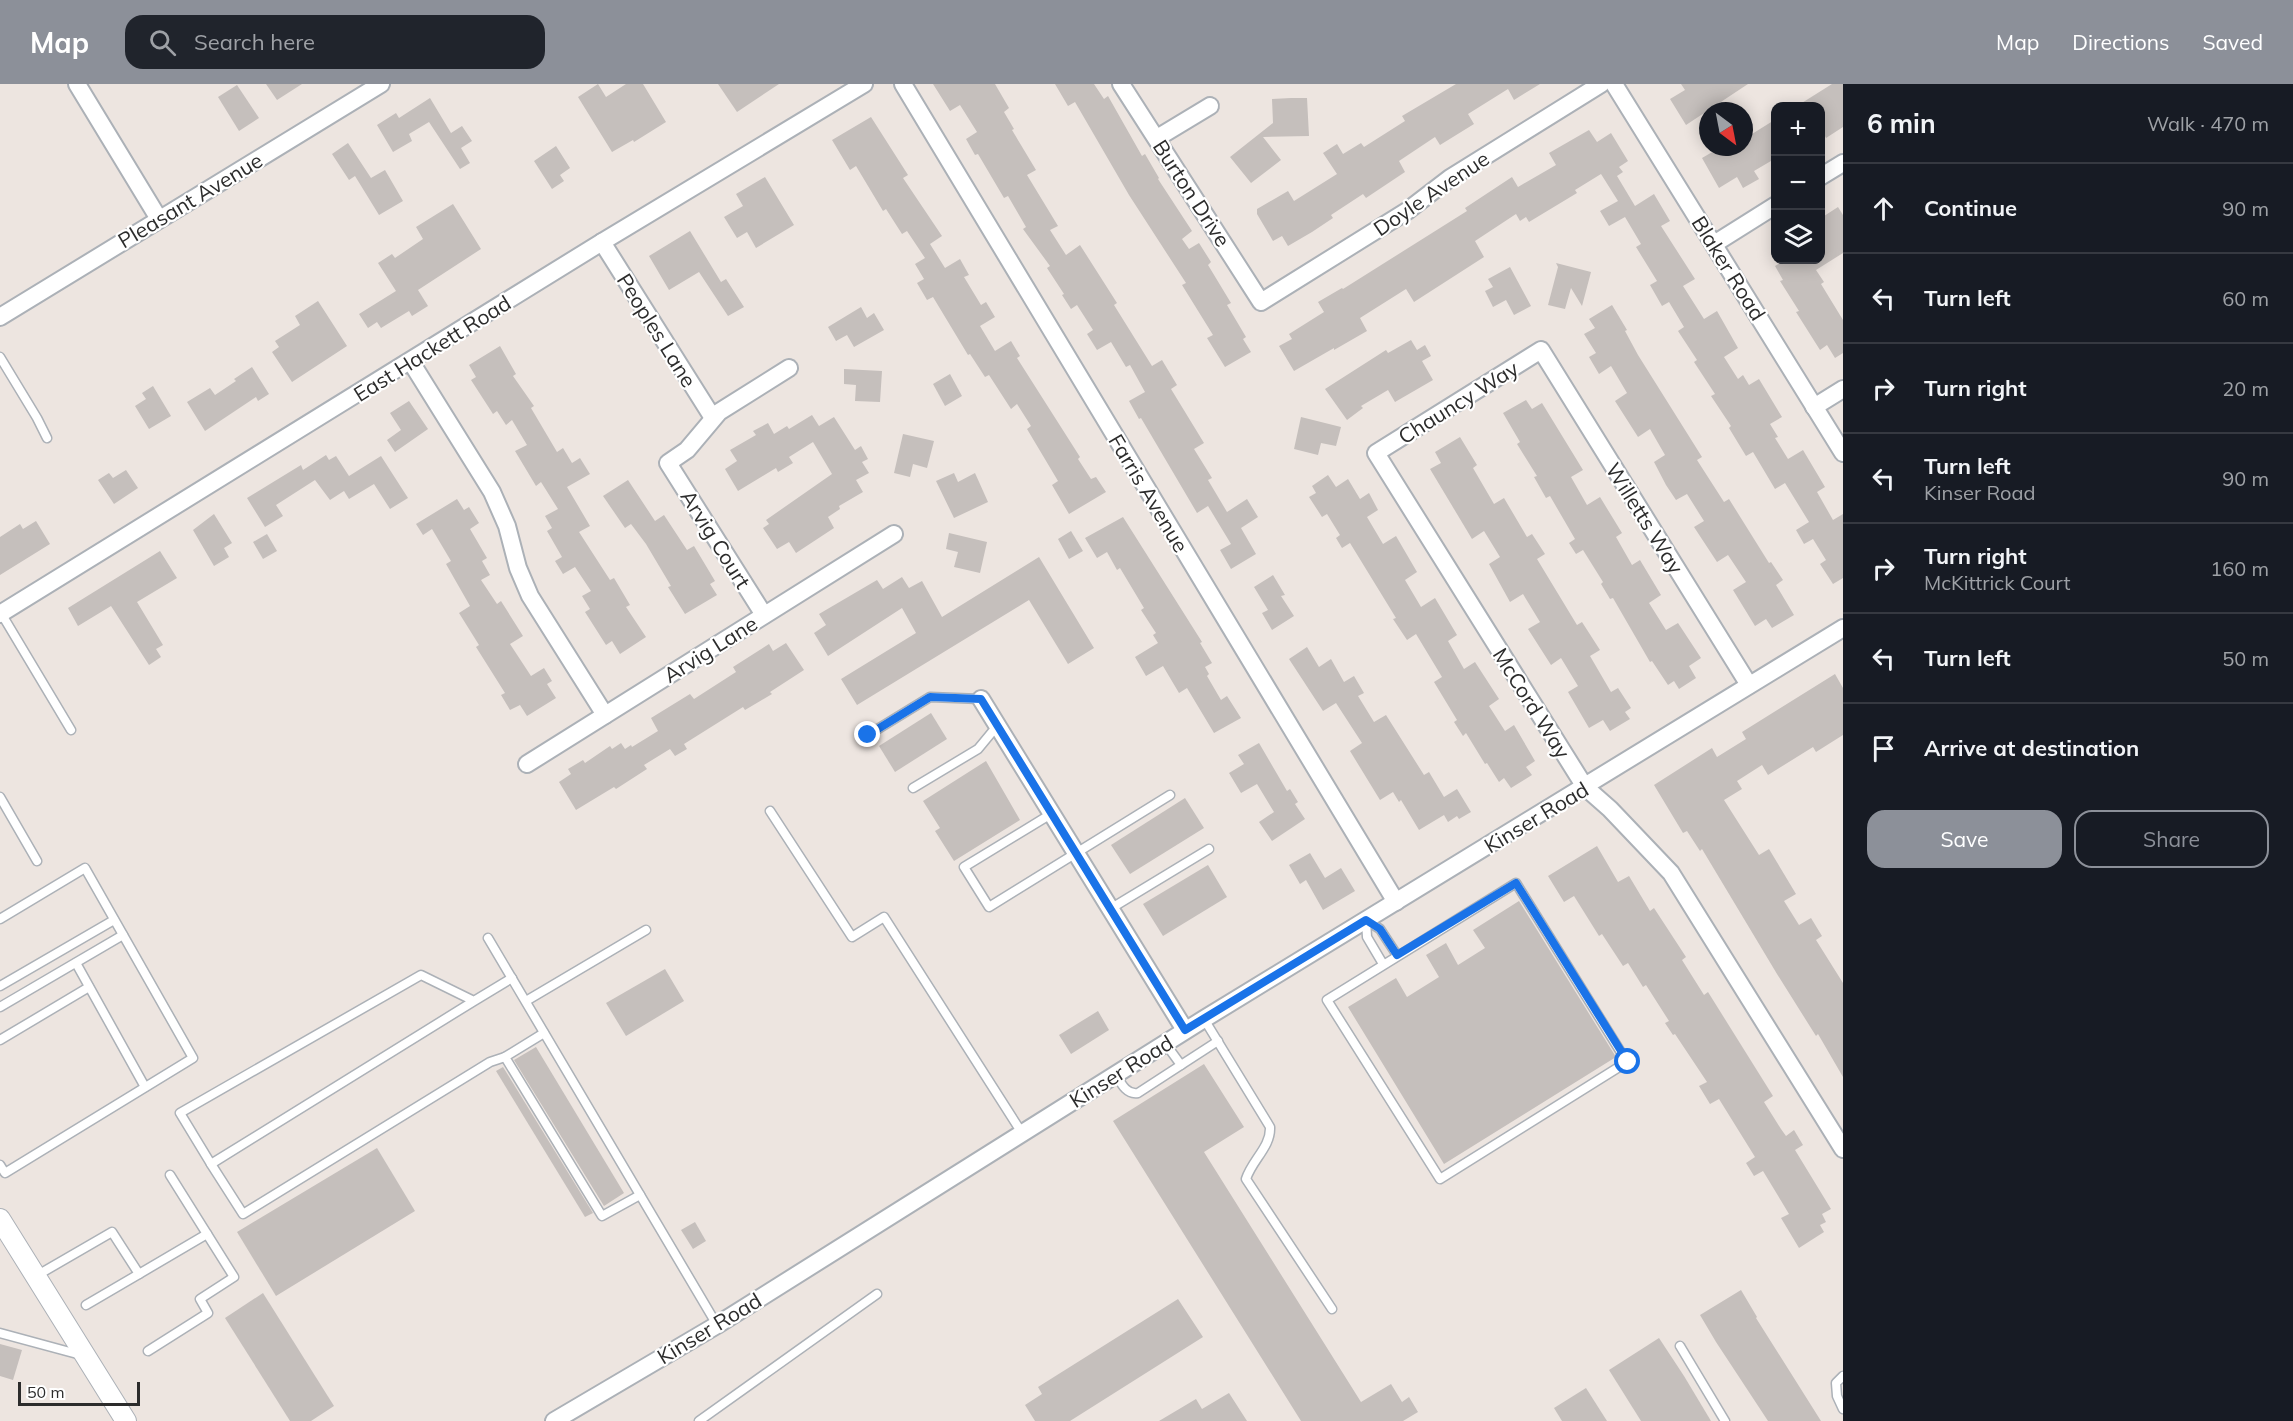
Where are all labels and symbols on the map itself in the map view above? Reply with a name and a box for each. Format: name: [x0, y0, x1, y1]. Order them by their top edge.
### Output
north arrow: [1699, 102, 1753, 156]
street label: Burton Drive: [1148, 135, 1236, 251]
street label: Doyle Avenue: [1368, 145, 1494, 241]
street label: Pleasant Avenue: [113, 147, 267, 253]
street label: Blaker Road: [1687, 211, 1771, 325]
street label: Peoples Lane: [612, 268, 702, 392]
street label: East Hackett Road: [349, 289, 515, 407]
street label: Chauncy Way: [1393, 355, 1523, 449]
street label: Farris Avenue: [1104, 429, 1194, 557]
street label: Willetts Way: [1601, 458, 1689, 578]
street label: Arvig Court: [675, 485, 757, 593]
street label: Arvig Lane: [658, 610, 762, 688]
street label: McCord Way: [1488, 643, 1576, 763]
route end: [854, 721, 880, 747]
street label: Kinser Road: [1479, 776, 1593, 858]
street label: Kinser Road: [1064, 1029, 1178, 1113]
route start: [1614, 1048, 1640, 1074]
street label: Kinser Road: [652, 1287, 766, 1369]
scale bar: [18, 1379, 140, 1406]

